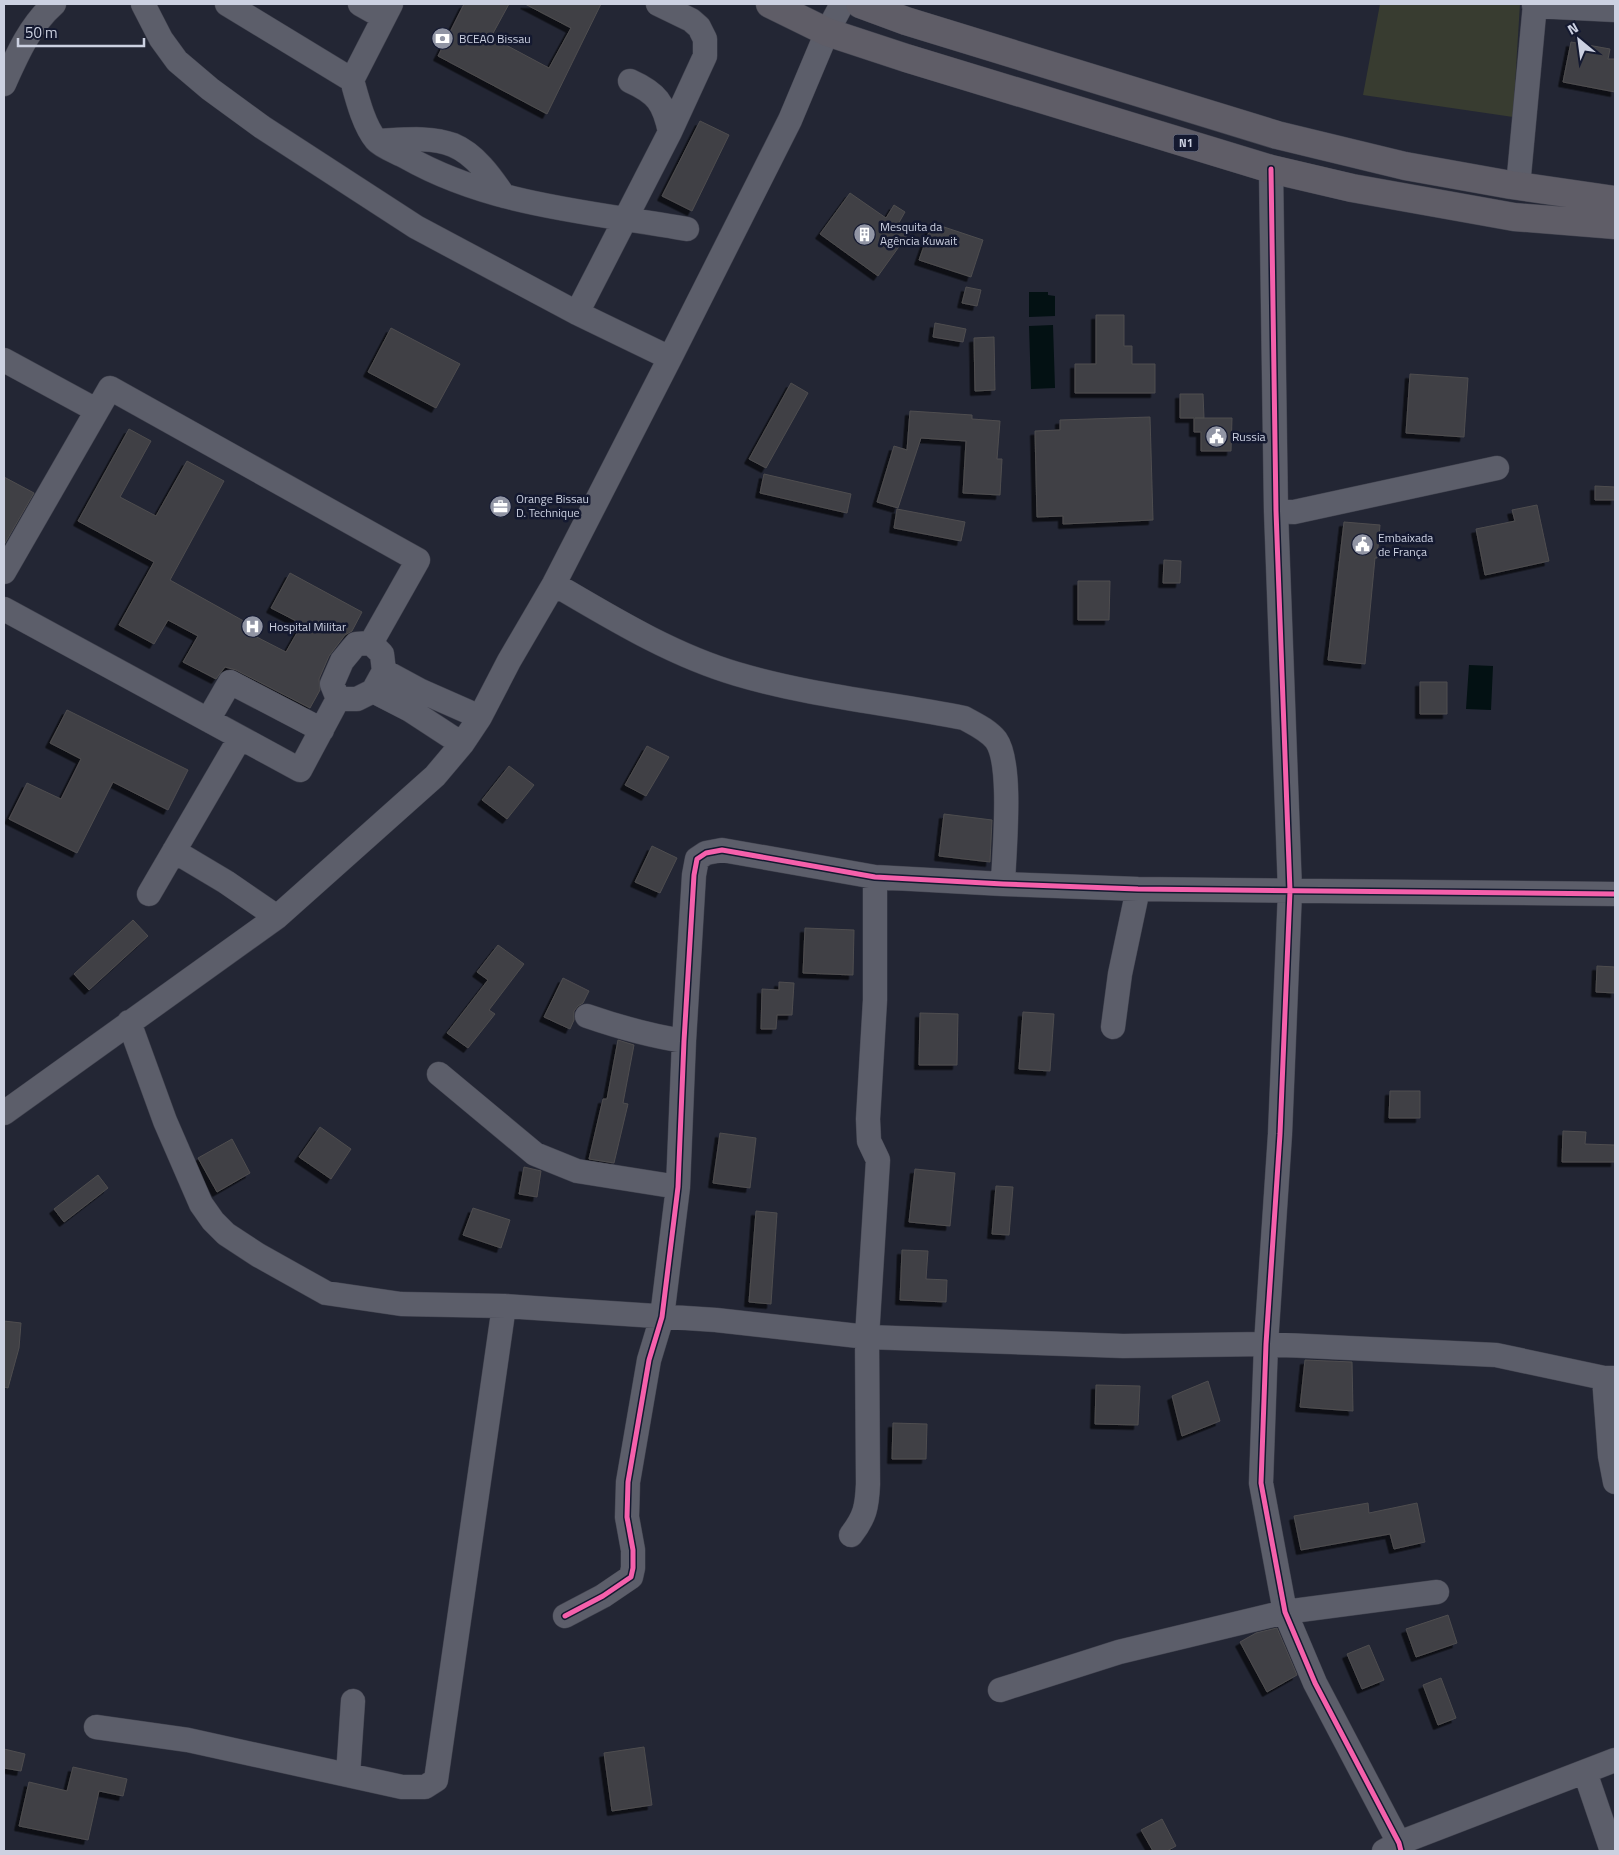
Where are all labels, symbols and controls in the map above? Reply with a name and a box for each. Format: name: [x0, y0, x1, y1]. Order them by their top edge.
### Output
scale bar: [18, 15, 144, 47]
north arrow: [1554, 15, 1604, 65]
text: N: [1563, 17, 1582, 40]
text: 50 m: [25, 21, 58, 44]
bank icon: BCEAO Bissau: [431, 27, 455, 51]
place label: BCEAO Bissau: [459, 29, 531, 48]
road number: N1: [1174, 134, 1198, 152]
place label: Mesquita da Agência Kuwait: [880, 217, 958, 250]
building icon: Mesquita da Agência Kuwait: [852, 222, 876, 246]
public building icon: Russia: [1204, 425, 1228, 449]
place label: Russia: [1232, 427, 1266, 446]
place label: Orange Bissau D. Technique: [516, 489, 589, 522]
office icon: Orange Bissau D. Technique: [488, 494, 512, 518]
place label: Embaixada de França: [1378, 528, 1433, 561]
public building icon: Embaixada de França: [1350, 533, 1374, 557]
hospital icon: Hospital Militar: [241, 615, 265, 639]
place label: Hospital Militar: [269, 617, 346, 636]

